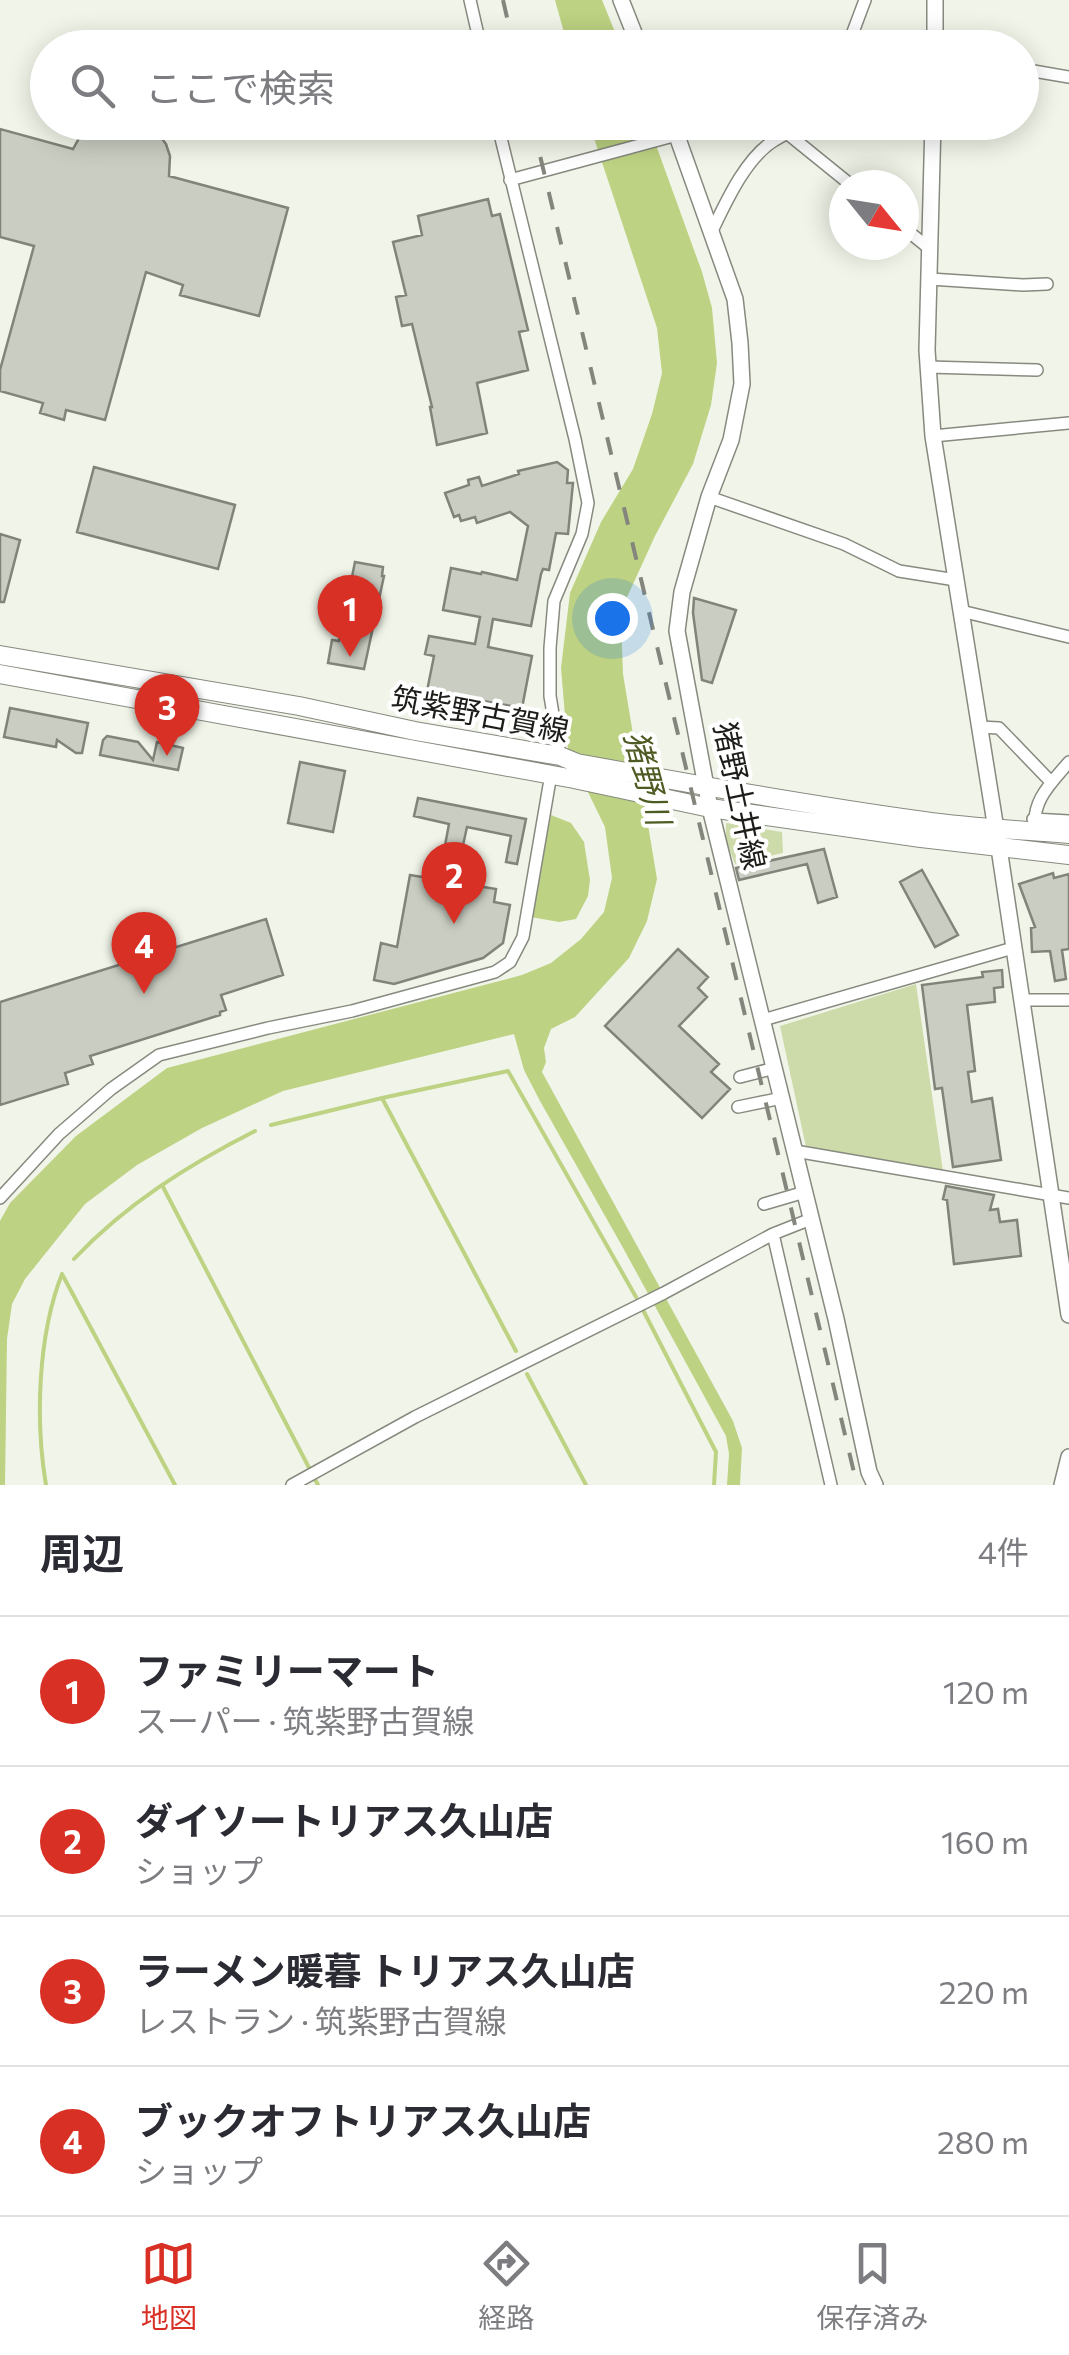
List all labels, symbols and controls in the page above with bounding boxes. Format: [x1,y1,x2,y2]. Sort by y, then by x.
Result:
search box [30,30,1039,140]
icon: search [65,58,120,113]
text: ここで検索 [145,63,335,110]
north arrow [829,170,919,260]
pin: 1 [318,574,382,657]
your location [587,593,638,644]
pin: 3 [134,674,200,756]
street label: 筑紫野古賀線 [389,677,572,748]
street label: 猪野土井線 [708,718,775,873]
water label: 猪野川 [617,726,681,832]
pin: 2 [422,842,486,924]
pin: 4 [112,912,176,994]
text: 周辺 [40,1526,124,1578]
text: 4件 [978,1531,1029,1571]
text: ファミリーマート [135,1646,439,1693]
text: 1 [65,1671,80,1711]
text: 120 m [943,1671,1029,1711]
text: スーパー · 筑紫野古賀線 [135,1700,475,1740]
text: ダイソートリアス久山店 [135,1796,553,1843]
text: 2 [63,1821,82,1861]
text: 160 m [941,1821,1029,1861]
text: ショップ [135,1850,263,1890]
text: ラーメン暖暮 トリアス久山店 [135,1946,635,1993]
text: 3 [63,1971,82,2011]
text: 220 m [939,1971,1029,2011]
text: レストラン · 筑紫野古賀線 [135,2000,507,2040]
text: ブックオフトリアス久山店 [135,2096,591,2143]
text: 4 [63,2121,82,2161]
text: 280 m [937,2121,1029,2161]
text: ショップ [135,2150,263,2190]
tab: 地図 [141,2236,197,2336]
tab: 経路 [478,2236,534,2336]
tab: 保存済み [816,2236,928,2336]

